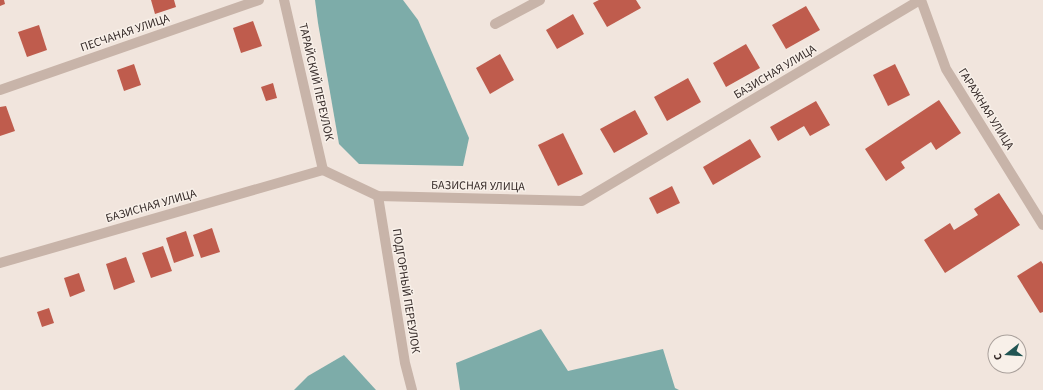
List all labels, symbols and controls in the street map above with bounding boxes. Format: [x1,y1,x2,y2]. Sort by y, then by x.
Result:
street label: ПЕСЧАНАЯ УЛИЦА [78,10,172,56]
street label: ТАРАЙСКИЙ ПЕРЕУЛОК [294,22,338,142]
street label: БАЗИСНАЯ УЛИЦА [730,40,820,103]
street label: ГАРАЖНАЯ УЛИЦА [954,65,1018,153]
street label: БАЗИСНАЯ УЛИЦА [431,177,525,195]
street label: БАЗИСНАЯ УЛИЦА [104,185,199,227]
street label: ПОДГОРНЫЙ ПЕРЕУЛОК [388,227,424,355]
north arrow [987,334,1027,374]
text: С [990,351,1006,362]

